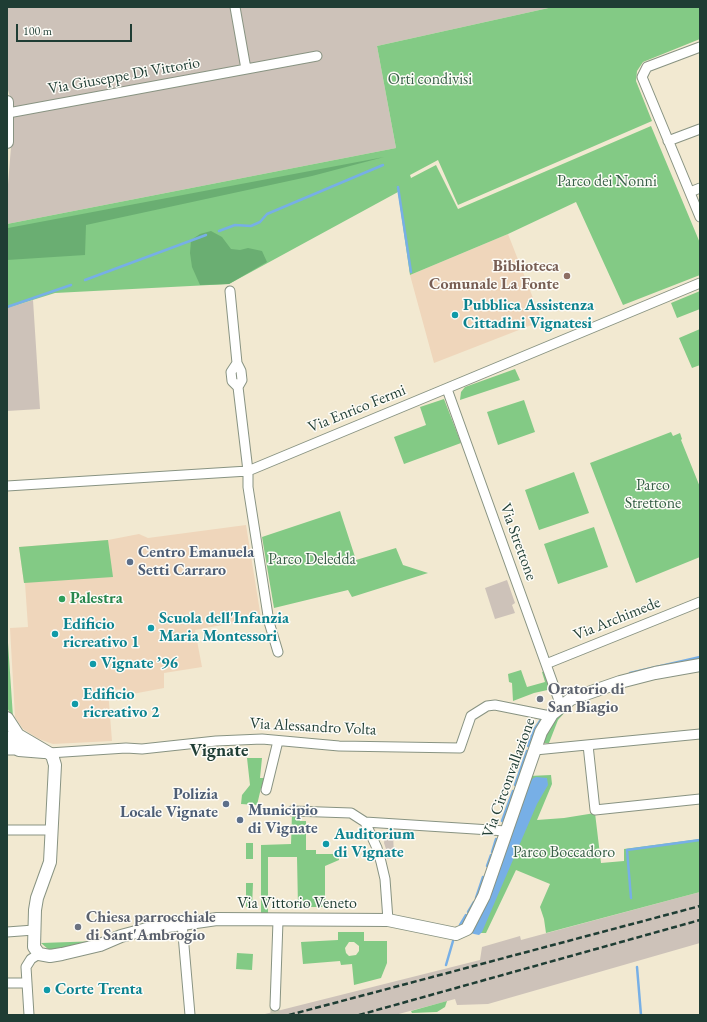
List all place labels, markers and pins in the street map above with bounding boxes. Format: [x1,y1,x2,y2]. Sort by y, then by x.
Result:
place label: Biblioteca Comunale La Fonte [429,257,559,295]
marker: Biblioteca Comunale La Fonte [562,271,572,281]
place label: Pubblica Assistenza Cittadini Vignatesi [463,296,594,334]
marker: Pubblica Assistenza Cittadini Vignatesi [450,310,460,320]
place label: Centro Emanuela Setti Carraro [138,543,254,581]
marker: Centro Emanuela Setti Carraro [125,557,135,567]
place label: Palestra [70,589,123,609]
marker: Palestra [57,594,67,604]
place label: Scuola dell'Infanzia Maria Montessori [159,609,289,647]
place label: Edificio ricreativo 1 [63,615,139,653]
marker: Scuola dell'Infanzia Maria Montessori [146,623,156,633]
marker: Edificio ricreativo 1 [50,629,60,639]
place label: Vignate ’96 [101,654,178,674]
marker: Vignate ’96 [88,659,98,669]
place label: Oratorio di San Biagio [548,680,625,718]
place label: Edificio ricreativo 2 [83,685,159,723]
marker: Oratorio di San Biagio [535,694,545,704]
marker: Edificio ricreativo 2 [70,699,80,709]
place label: Polizia Locale Vignate [120,785,218,823]
marker: Polizia Locale Vignate [221,799,231,809]
place label: Municipio di Vignate [248,801,318,839]
marker: Municipio di Vignate [235,815,245,825]
place label: Auditorium di Vignate [334,825,415,863]
marker: Auditorium di Vignate [321,839,331,849]
place label: Chiesa parrocchiale di Sant'Ambrogio [86,908,216,946]
marker: Chiesa parrocchiale di Sant'Ambrogio [73,922,83,932]
place label: Corte Trenta [55,980,143,1000]
marker: Corte Trenta [42,985,52,995]

